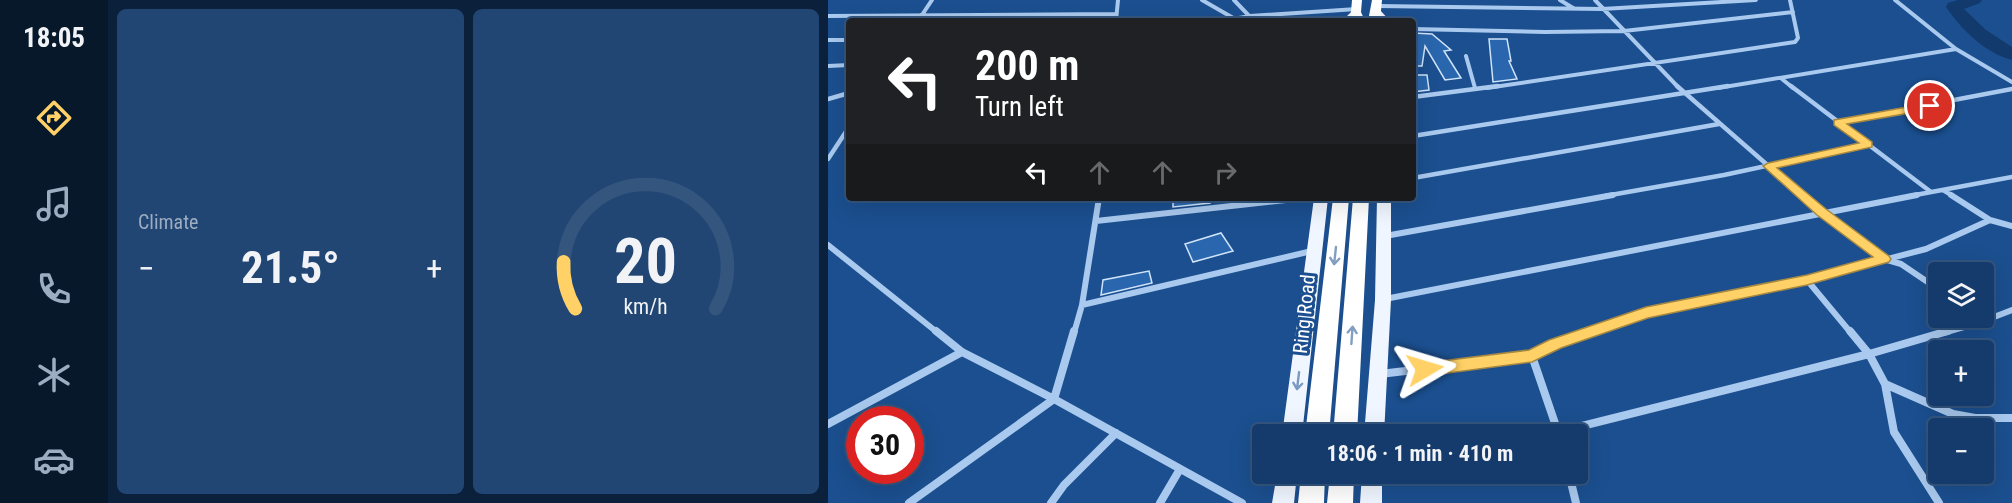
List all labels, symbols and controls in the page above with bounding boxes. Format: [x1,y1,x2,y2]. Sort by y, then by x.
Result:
text: 18:05 [23,22,85,54]
text: 200 m [975,41,1080,90]
icon: left [876,42,954,120]
pin [1904,80,1955,131]
icon: arrive [1913,89,1946,122]
text: Turn left [975,91,1064,123]
icon: directions [33,97,75,139]
icon: left [1020,156,1053,189]
icon: ahead [1083,156,1116,189]
icon: ahead [1146,156,1179,189]
icon: right [1209,156,1242,189]
icon: music [33,183,75,225]
text: Climate [138,210,198,234]
text: 20 [614,225,677,298]
text: 21.5° [241,241,340,294]
one-way arrow [1329,246,1340,266]
text: − [138,249,155,288]
text: + [426,249,442,288]
map controls [1928,262,1994,484]
button: layers [1928,262,1994,328]
icon: phone [33,268,75,310]
street label: Ring Road [1288,273,1320,355]
text: km/h [624,294,668,319]
one-way arrow [1346,325,1357,345]
position arrow [1393,337,1457,401]
button: + [1928,340,1994,406]
icon: climate [33,354,75,396]
one-way arrow [1292,371,1303,390]
speed limit sign: 30 [846,406,924,484]
button: − [1928,418,1994,484]
icon: car [33,439,75,481]
text: 18:06 · 1 min · 410 m [1327,441,1513,466]

